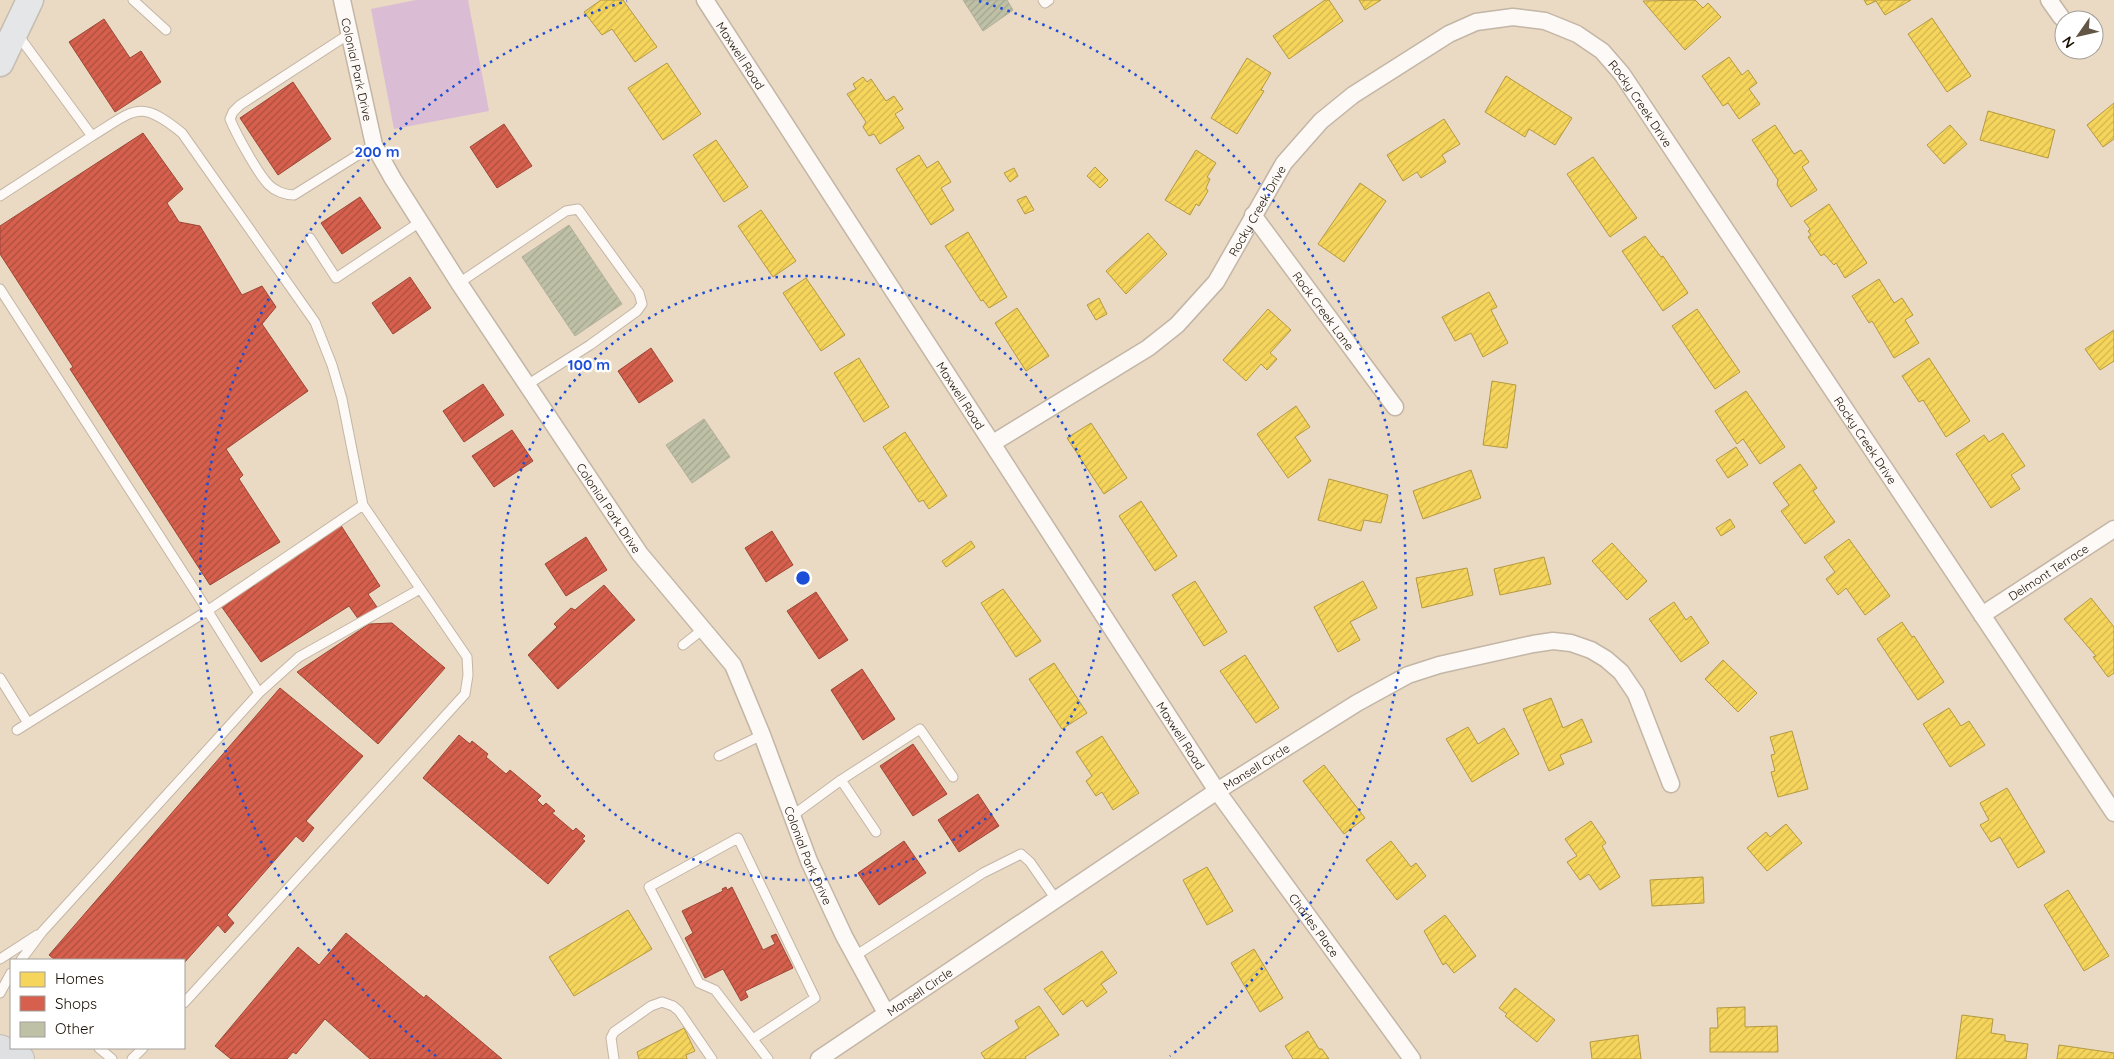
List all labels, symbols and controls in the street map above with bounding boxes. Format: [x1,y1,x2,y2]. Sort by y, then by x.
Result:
north arrow [2054,10,2104,60]
street label: Colonial Park Drive [339,16,376,123]
street label: Maxwell Road [714,19,768,92]
text: N [2058,33,2079,52]
street label: Rocky Creek Drive [1606,57,1676,150]
text: 200 m [355,142,400,161]
street label: Rocky Creek Drive [1225,162,1289,259]
street label: Rock Creek Lane [1290,268,1358,353]
text: 100 m [568,355,610,374]
street label: Maxwell Road [934,359,988,432]
street label: Rocky Creek Drive [1831,393,1900,487]
street label: Colonial Park Drive [574,460,645,556]
street label: Delmont Terrace [2005,540,2091,603]
centre of rings [794,569,812,587]
street label: Maxwell Road [1154,699,1208,772]
street label: Mansell Circle [1220,740,1292,793]
street label: Colonial Park Drive [782,804,836,907]
street label: Charles Place [1286,890,1343,960]
legend [10,959,185,1049]
street label: Mansell Circle [884,964,955,1019]
text: Homes [55,969,104,988]
text: Shops [55,994,97,1013]
text: Other [55,1019,95,1038]

